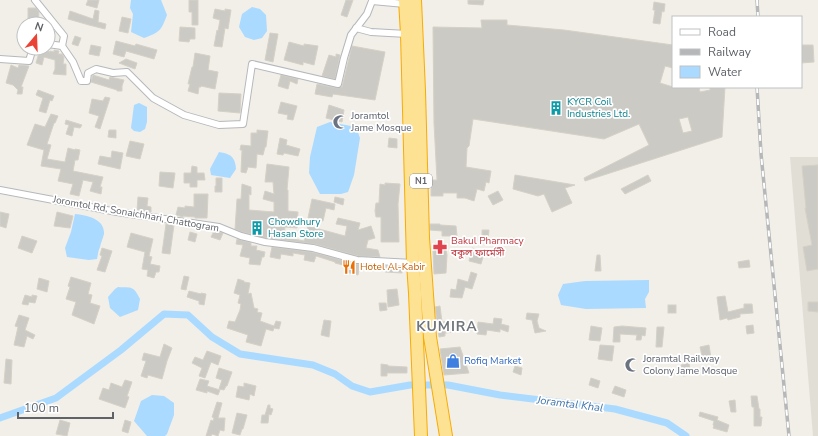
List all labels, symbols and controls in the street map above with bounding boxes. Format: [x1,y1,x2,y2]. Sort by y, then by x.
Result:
north arrow [16,16,56,56]
legend [672,16,802,88]
text: N [33,19,45,35]
text: Road [708,24,736,40]
text: Railway [708,44,752,60]
text: Water [708,64,742,80]
place label: KYCR Coil Industries Ltd. [567,95,630,121]
building icon: KYCR Coil Industries Ltd. [548,100,564,116]
place label: Joramtol Jame Mosque [350,109,412,135]
mosque icon: Joramtol Jame Mosque [332,114,348,130]
road number: N1 [410,174,432,188]
street label: Joromtol Rd, Sonaichhari, Chattogram [51,192,220,236]
place label: Chowdhury Hasan Store [268,215,323,241]
building icon: Chowdhury Hasan Store [249,220,265,236]
place label: Bakul Pharmacy বকুল ফার্মেসী [450,234,525,260]
pharmacy icon: Bakul Pharmacy বকুল ফার্মেসী [432,239,448,255]
restaurant icon: Hotel Al-Kabir [341,259,357,275]
place label: Hotel Al-Kabir [360,260,426,274]
district label: KUMIRA [416,317,478,336]
place label: Joramtal Railway Colony Jame Mosque [642,352,737,378]
shop icon: Rofiq Market [445,353,461,369]
place label: Rofiq Market [464,354,522,368]
mosque icon: Joramtal Railway Colony Jame Mosque [624,357,640,373]
water label: Joramtal Khal [535,392,604,416]
scale bar [18,394,113,420]
text: 100 m [24,400,59,416]

